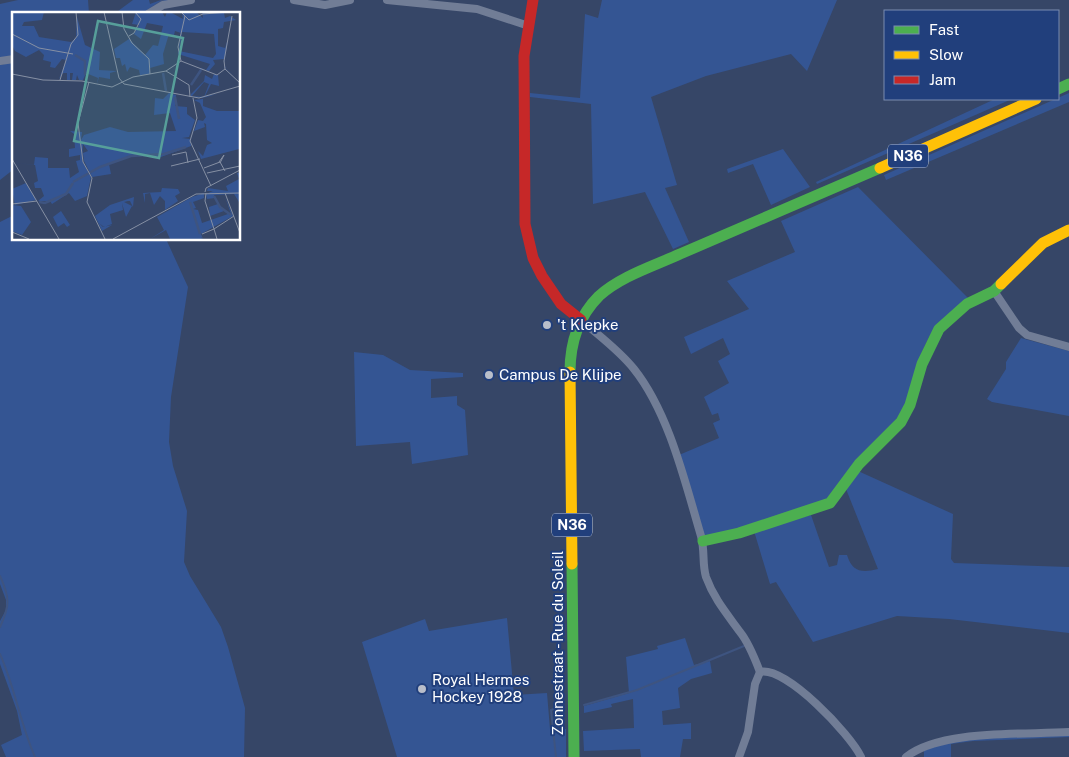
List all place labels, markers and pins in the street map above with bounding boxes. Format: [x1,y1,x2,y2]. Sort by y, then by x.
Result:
place label: 't Klepke [557,316,618,333]
marker: 't Klepke [541,319,553,331]
place label: Campus De Klijpe [499,366,622,383]
marker: Campus De Klijpe [483,369,495,381]
place label: Royal Hermes Hockey 1928 [432,671,529,705]
marker: Royal Hermes Hockey 1928 [416,683,428,695]

